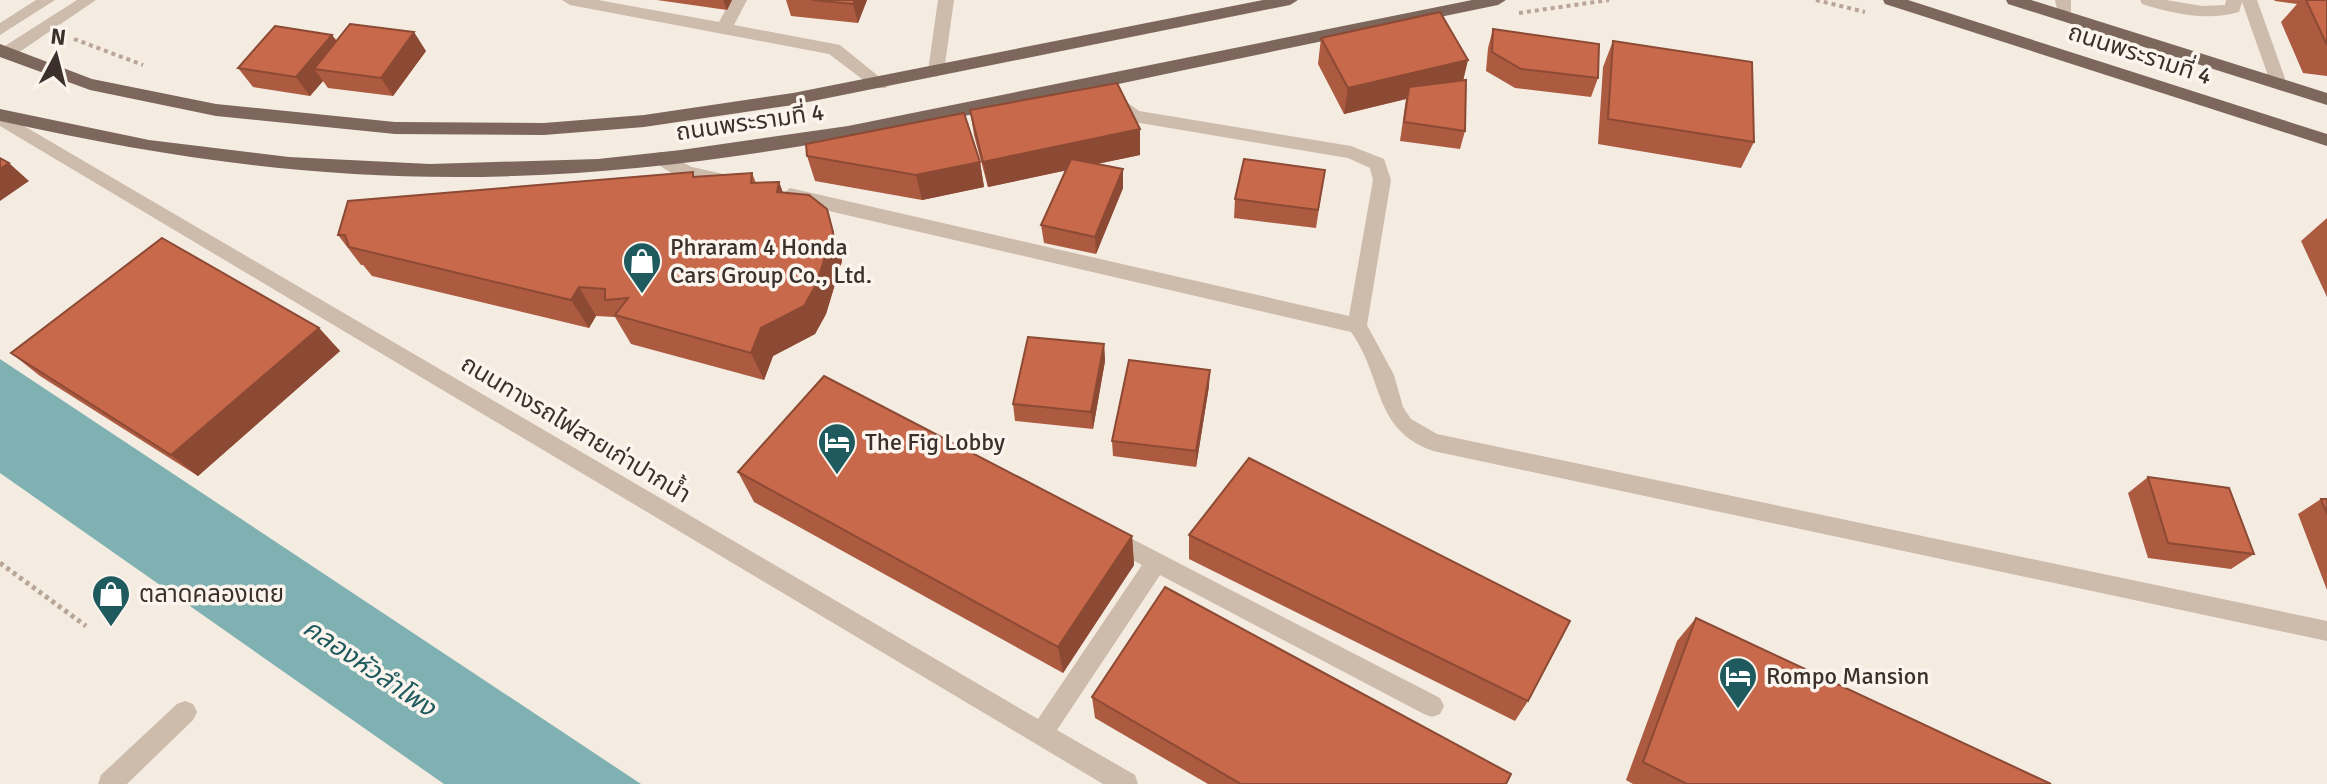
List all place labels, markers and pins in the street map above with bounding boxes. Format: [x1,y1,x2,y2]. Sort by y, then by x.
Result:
place label: Phraram 4 Honda Cars Group Co., Ltd. [670,232,872,290]
shop icon: Phraram 4 Honda Cars Group Co., Ltd. [621,240,663,295]
hotel icon: The Fig Lobby [816,421,858,476]
place label: The Fig Lobby [865,427,1005,457]
shop icon: ตลาดคลองเตย [90,573,132,628]
place label: ตลาดคลองเตย [139,579,284,609]
hotel icon: Rompo Mansion [1717,655,1759,710]
place label: Rompo Mansion [1766,661,1929,691]

